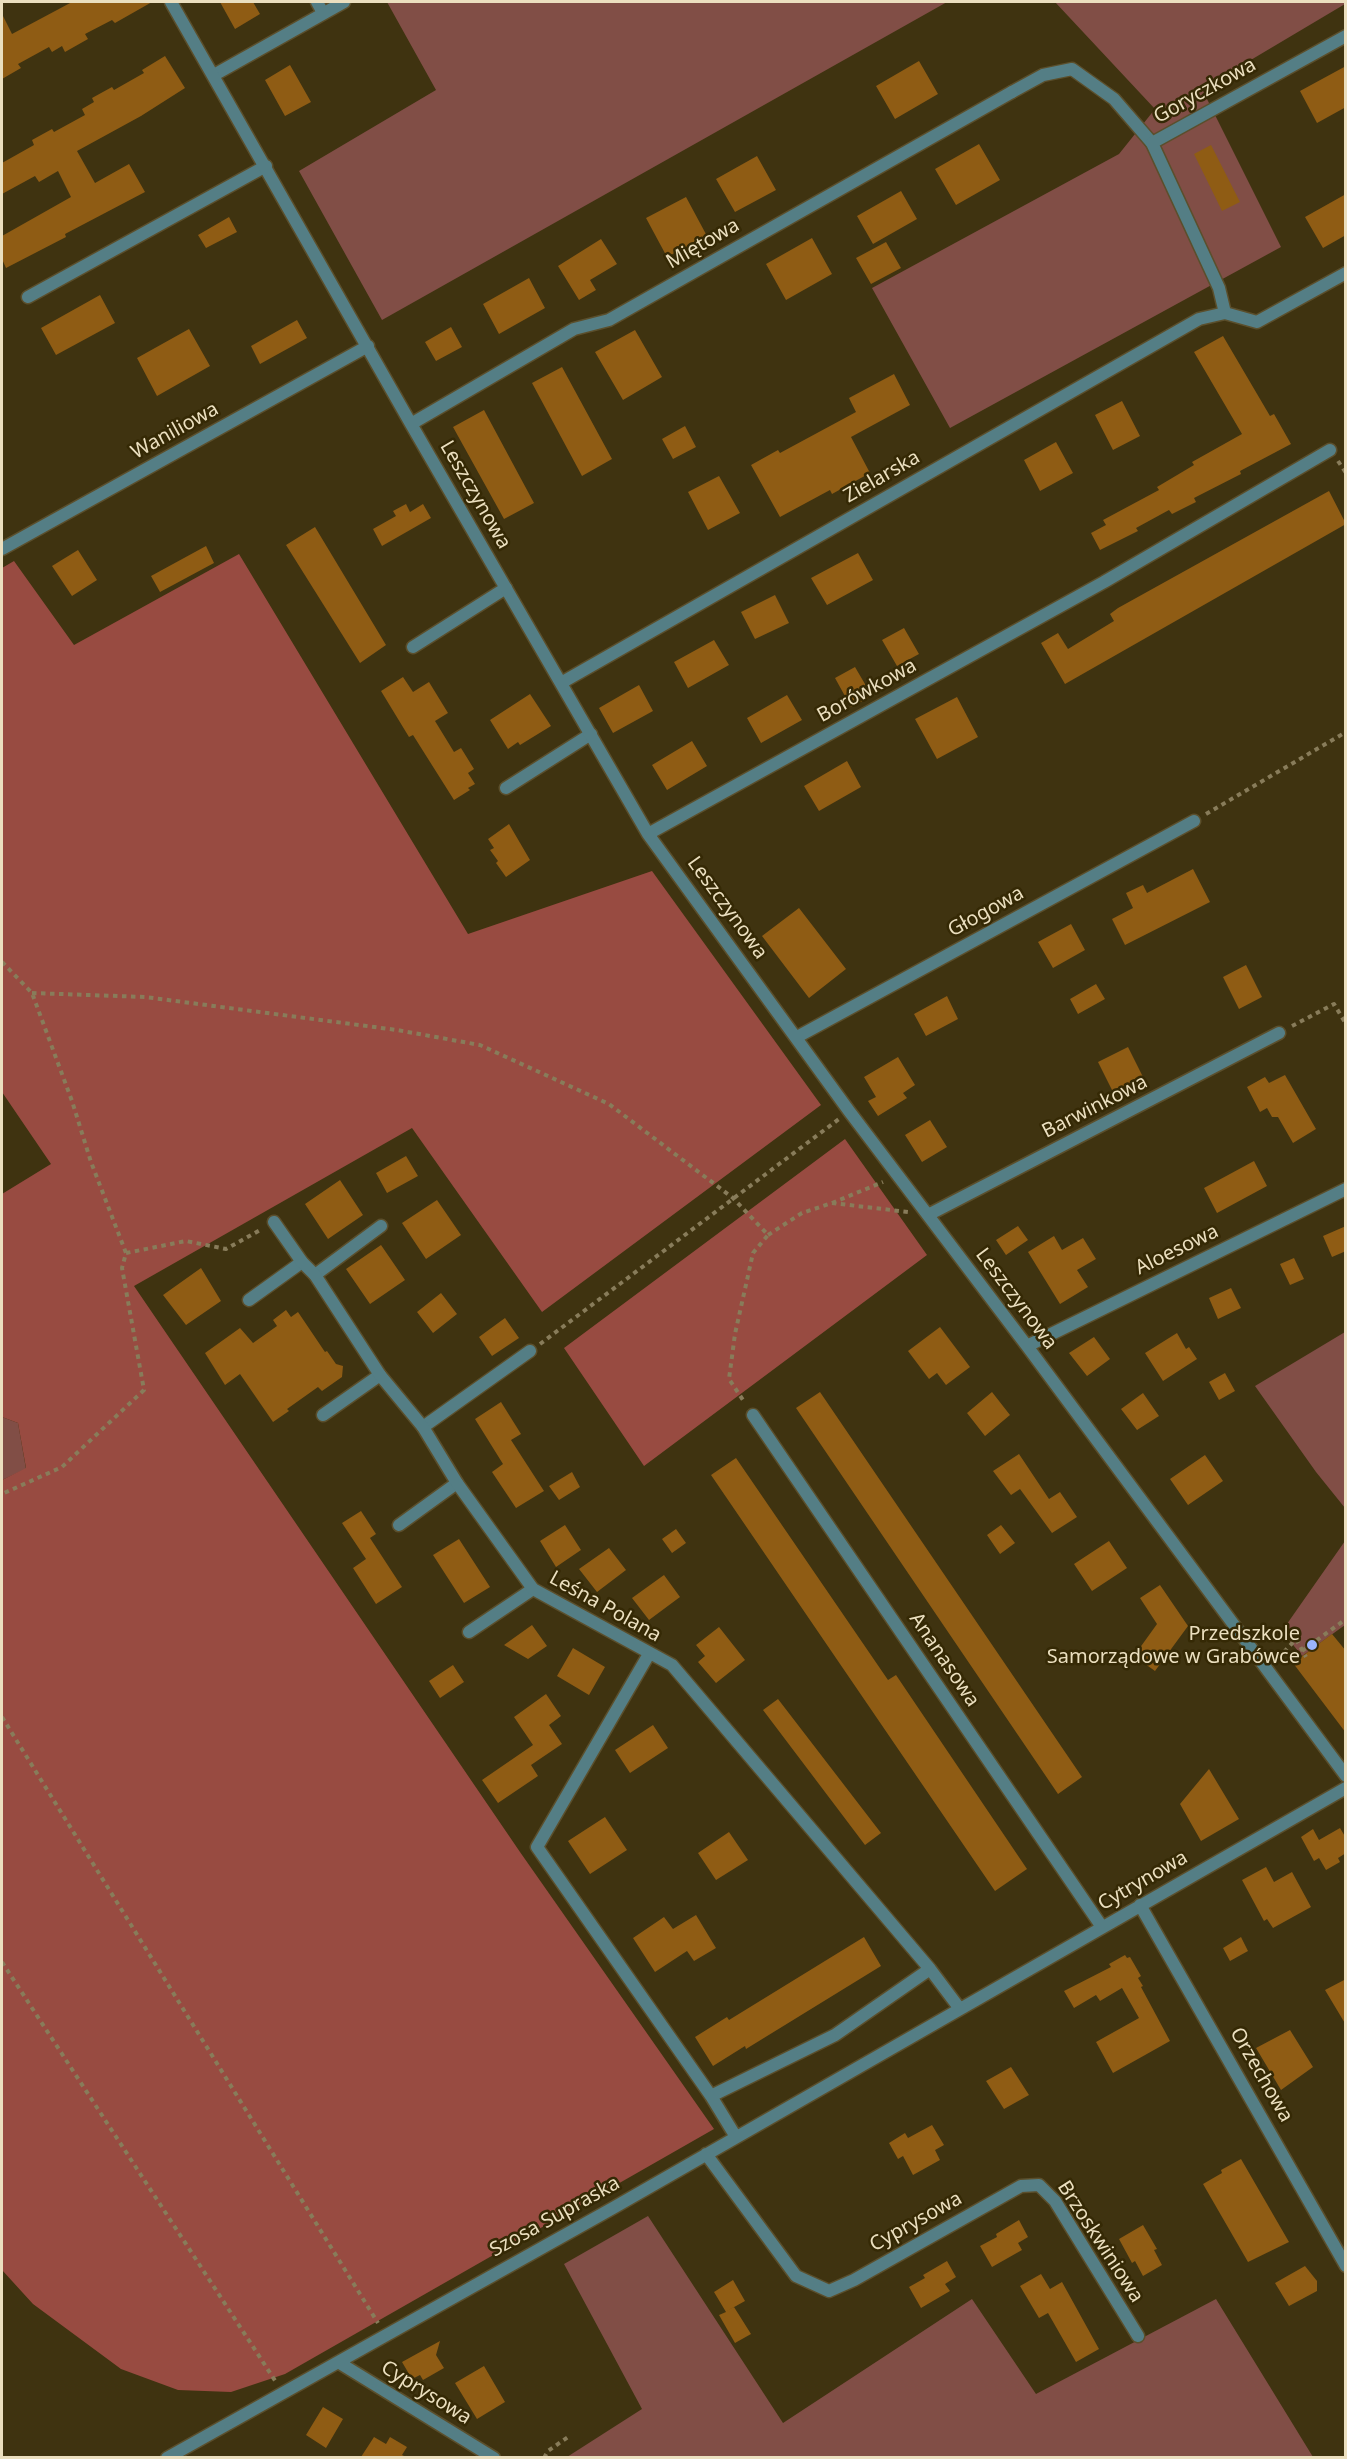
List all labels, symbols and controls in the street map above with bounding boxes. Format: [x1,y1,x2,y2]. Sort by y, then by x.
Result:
street label: Goryczkowa [1150,53,1260,129]
street label: Miętowa [662,213,744,275]
street label: Waniliowa [127,397,223,465]
street label: Leszczynowa [434,437,516,553]
street label: Zielarska [840,446,924,508]
street label: Borówkowa [813,654,921,728]
street label: Leszczynowa [682,852,772,964]
street label: Głogowa [944,881,1028,943]
street label: Barwinkowa [1038,1070,1152,1144]
street label: Aloesowa [1132,1220,1222,1280]
street label: Leszczynowa [970,1243,1062,1355]
street label: Leśna Polana [545,1566,665,1648]
street label: Ananasowa [904,1608,984,1712]
place label: Przedszkole Samorządowe w Grabówce [1047,1622,1300,1669]
marker: Przedszkole Samorządowe w Grabówce [1305,1638,1319,1652]
street label: Cytrynowa [1094,1846,1192,1916]
street label: Orzechowa [1224,2023,1298,2127]
street label: Szosa Supraska [486,2171,624,2263]
street label: Brzoskwiniowa [1052,2177,1148,2307]
street label: Cyprysowa [866,2187,966,2257]
street label: Cyprysowa [376,2356,476,2430]

